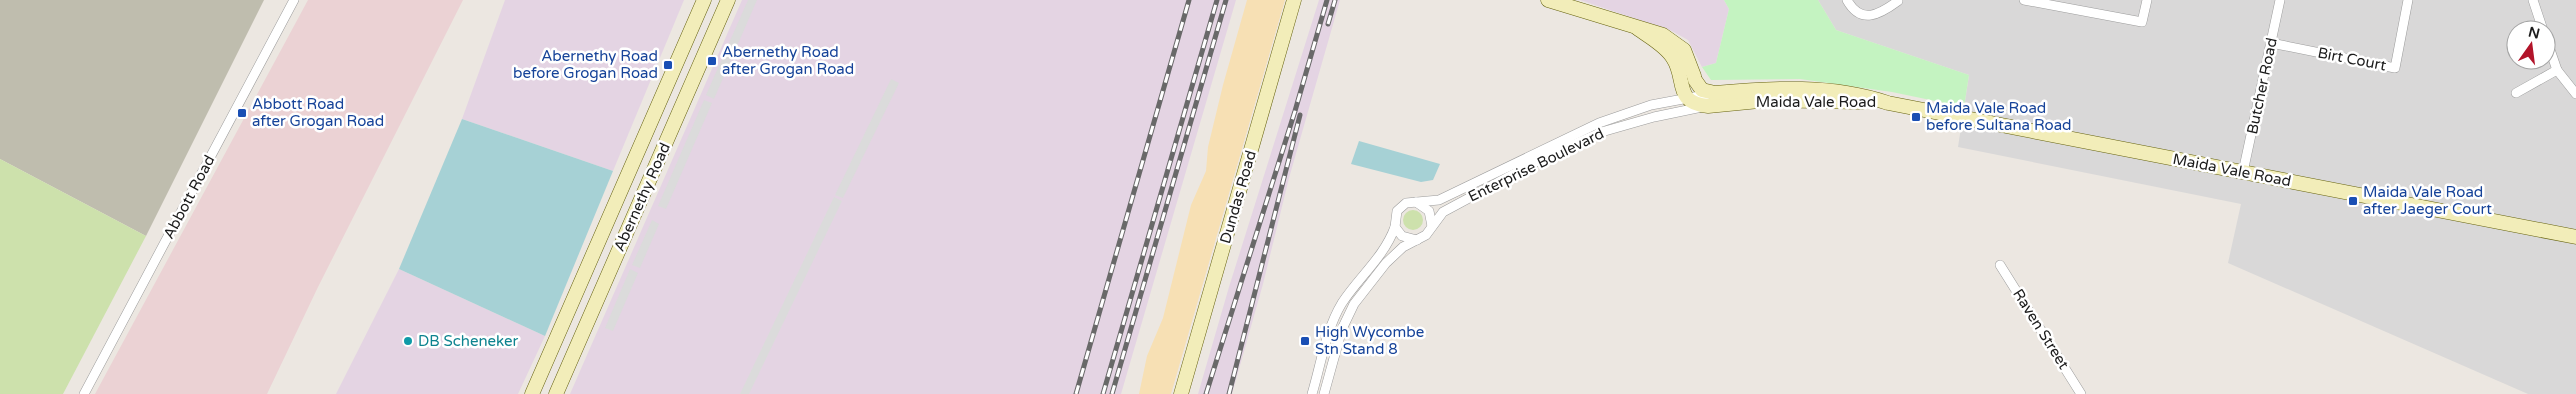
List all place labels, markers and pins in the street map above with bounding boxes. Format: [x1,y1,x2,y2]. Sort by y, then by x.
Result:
place label: Abernethy Road after Grogan Road [722,43,854,78]
place label: Abernethy Road before Grogan Road [513,47,658,82]
marker: Abernethy Road after Grogan Road [706,55,718,67]
marker: Abernethy Road before Grogan Road [662,59,674,71]
place label: Abbott Road after Grogan Road [252,95,384,130]
place label: Maida Vale Road before Sultana Road [1926,99,2072,134]
marker: Abbott Road after Grogan Road [236,107,248,119]
marker: Maida Vale Road before Sultana Road [1910,111,1922,123]
place label: Maida Vale Road after Jaeger Court [2363,183,2492,218]
marker: Maida Vale Road after Jaeger Court [2347,195,2359,207]
place label: High Wycombe Stn Stand 8 [1315,323,1424,358]
place label: DB Scheneker [418,332,519,350]
marker: DB Scheneker [402,335,414,347]
marker: High Wycombe Stn Stand 8 [1299,335,1311,347]

